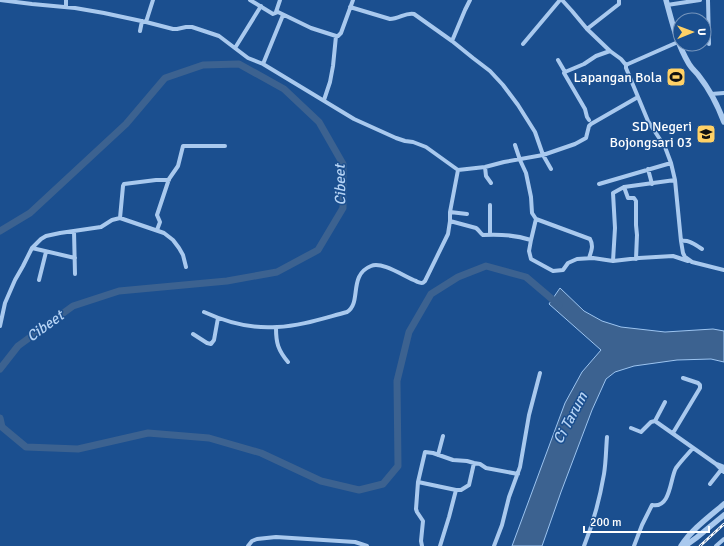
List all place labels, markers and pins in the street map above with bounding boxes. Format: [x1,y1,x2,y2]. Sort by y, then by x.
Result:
sports icon: Lapangan Bola [665,66,687,88]
place label: Lapangan Bola [573,69,662,86]
place label: SD Negeri Bojongsari 03 [609,118,692,151]
school or university icon: SD Negeri Bojongsari 03 [695,123,717,145]

